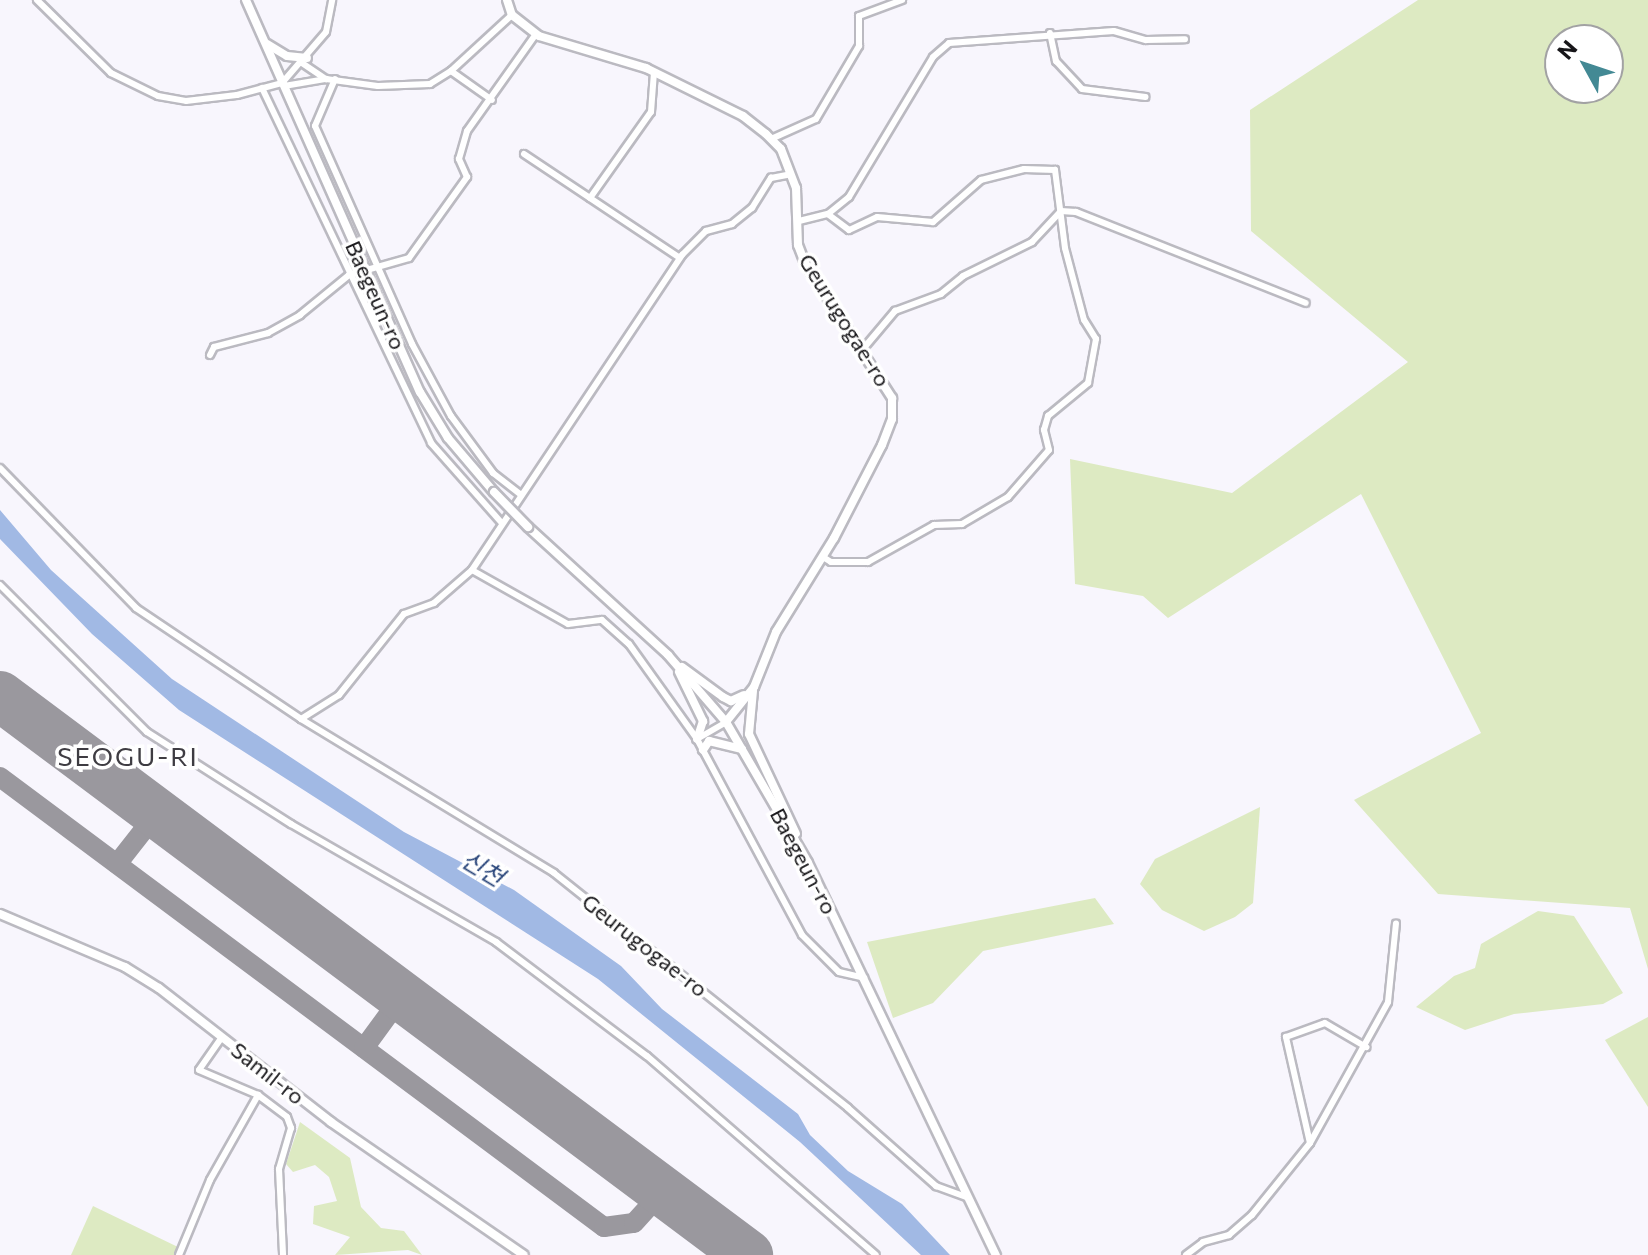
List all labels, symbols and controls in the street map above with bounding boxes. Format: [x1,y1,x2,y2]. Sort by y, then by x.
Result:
north arrow [1544,24,1624,104]
text: N [1551,35,1582,65]
street label: Baegeun-ro [340,236,412,354]
street label: Geurugogae-ro [794,249,896,391]
district label: SEOGU-RI [57,740,199,772]
street label: Baegeun-ro [765,803,843,919]
water label: 신천 [457,844,509,892]
street label: Geurugogae-ro [577,888,713,1002]
street label: Samil-ro [226,1036,310,1110]

